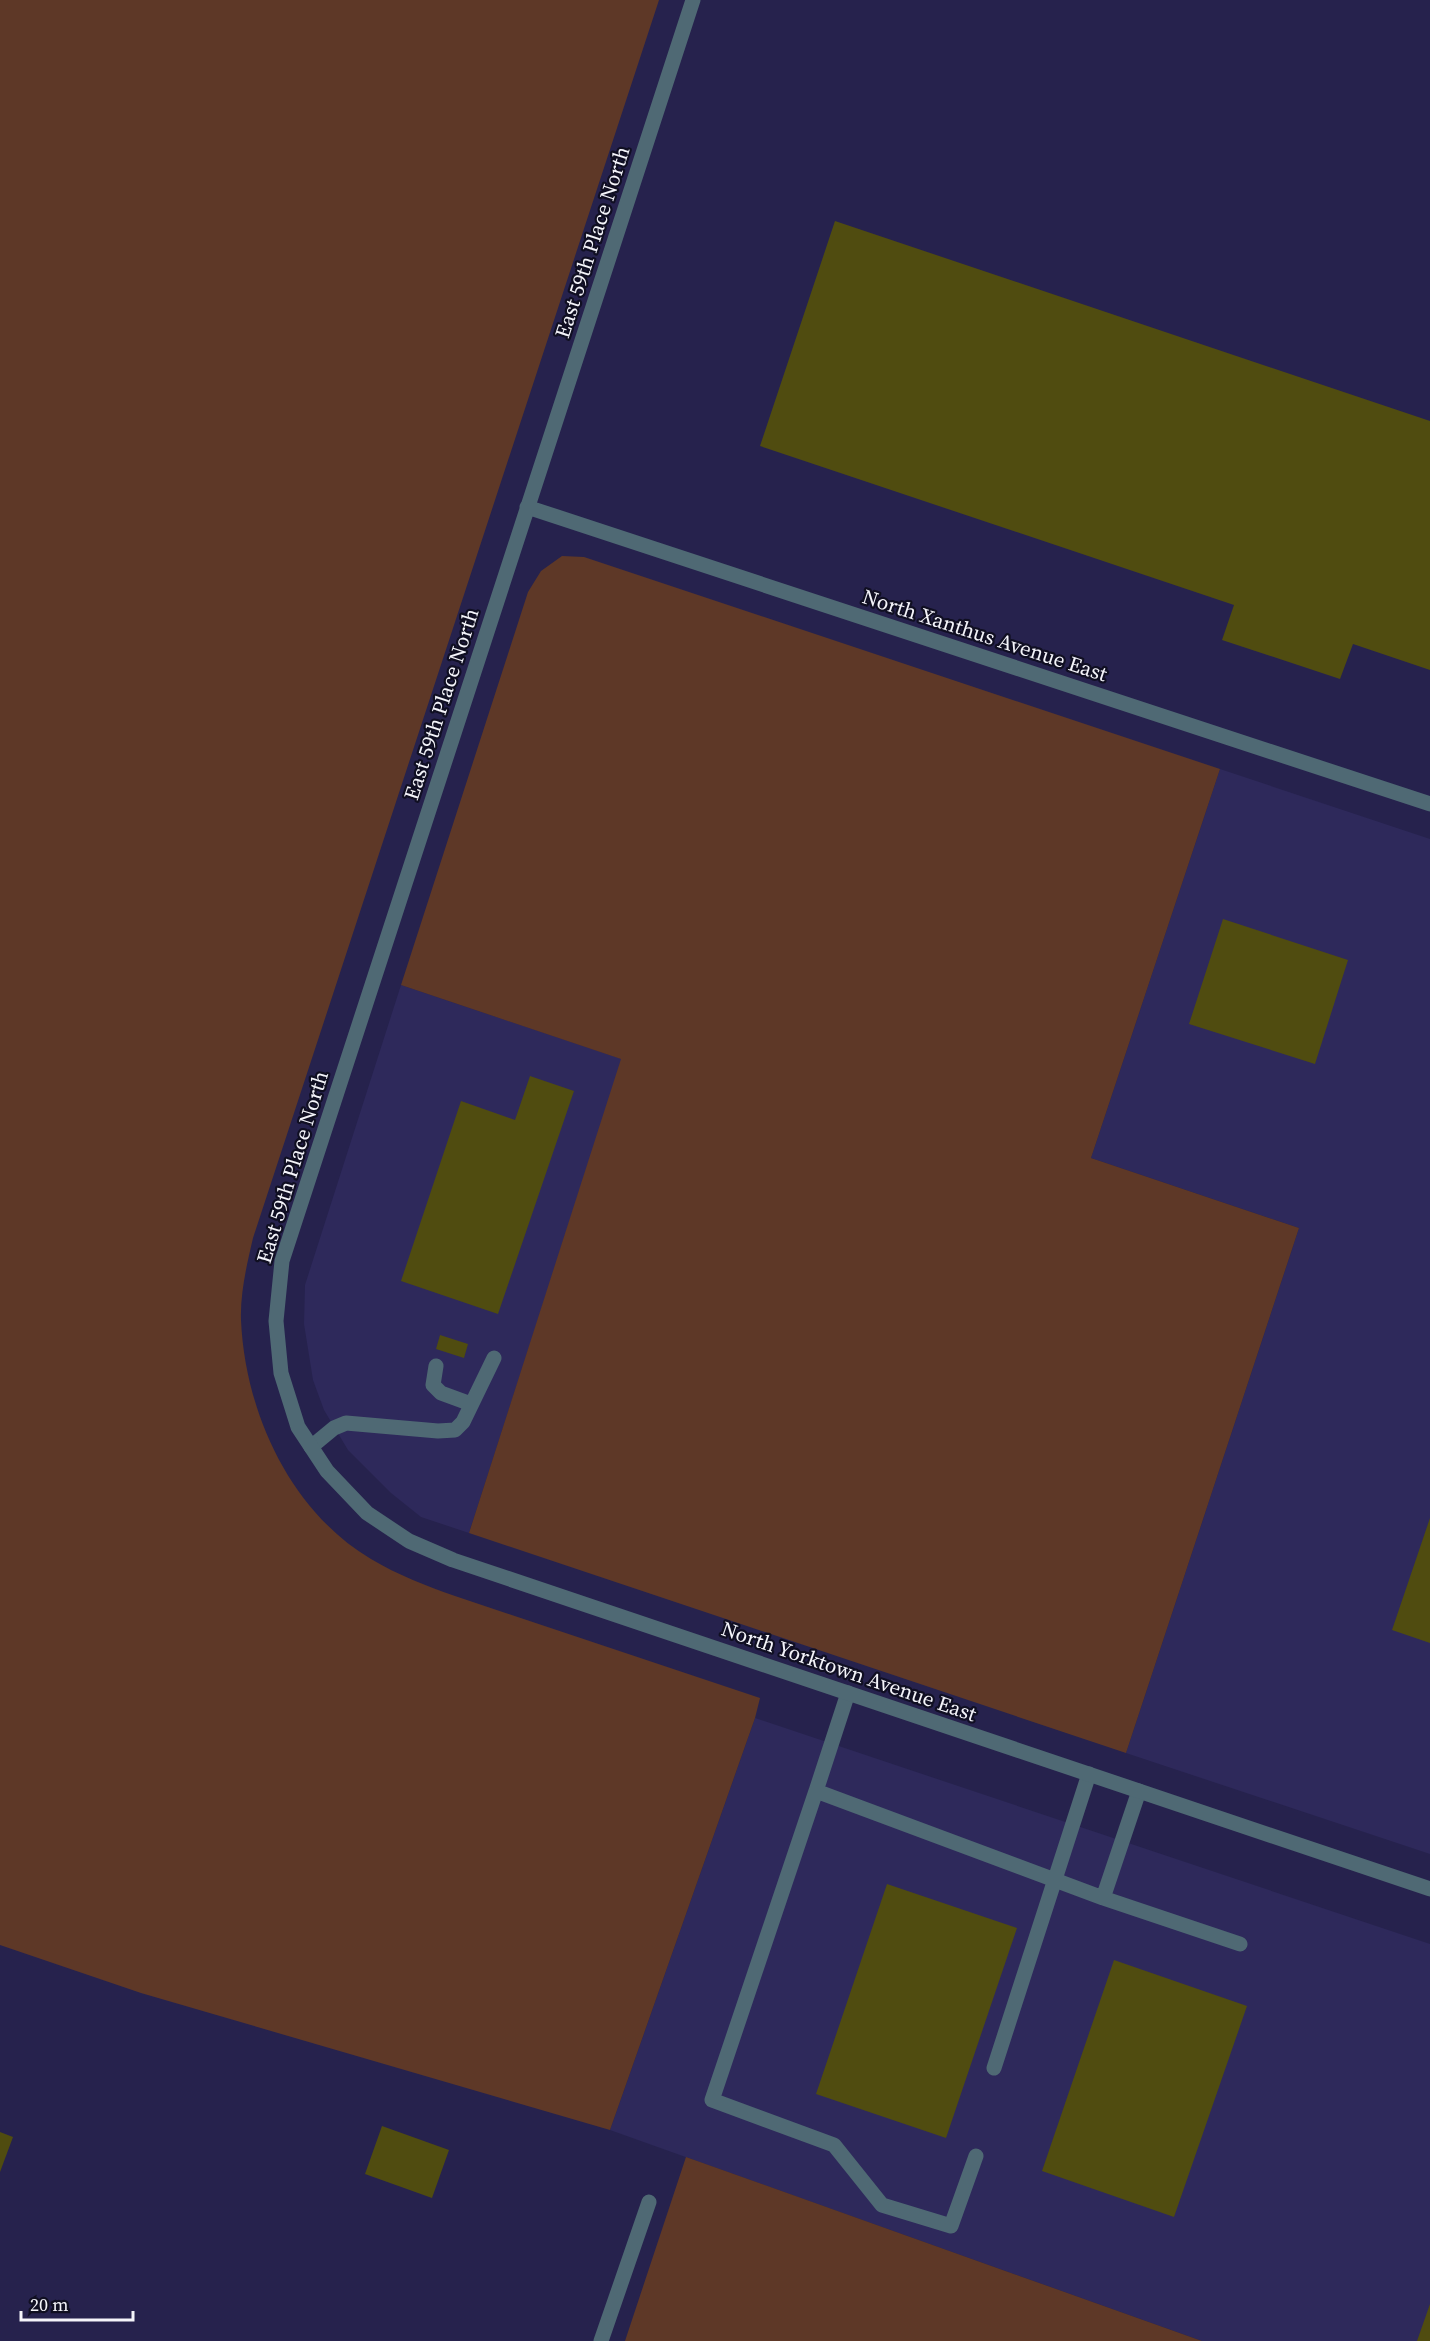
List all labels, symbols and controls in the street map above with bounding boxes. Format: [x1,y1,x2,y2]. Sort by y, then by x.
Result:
street label: East 59th Place North [547,142,637,342]
street label: North Xanthus Avenue East [859,582,1111,688]
street label: East 59th Place North [396,604,486,804]
street label: East 59th Place North [249,1067,335,1267]
street label: North Yorktown Avenue East [718,1614,981,1728]
scale bar [21,2284,134,2322]
text: 20 m [30,2292,68,2317]

